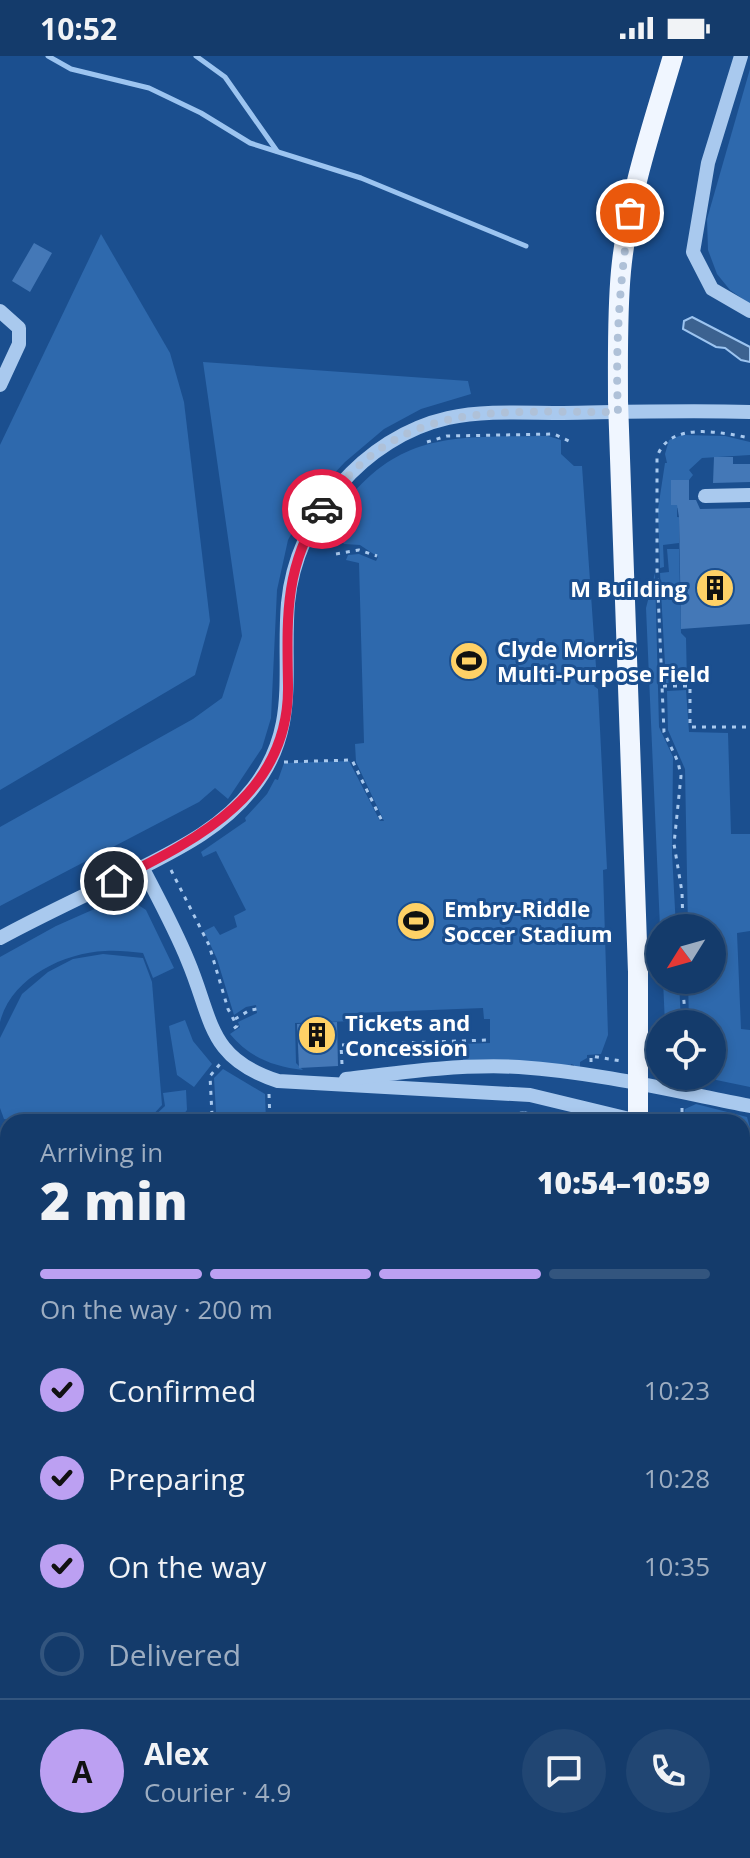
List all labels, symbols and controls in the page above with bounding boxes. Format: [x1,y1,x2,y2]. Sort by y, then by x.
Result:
text: 10:52 [40,8,117,49]
pin [596,179,664,247]
icon: bag [608,191,652,235]
courier [282,469,362,549]
icon: car [300,487,344,531]
building icon: M Building [694,567,736,609]
place label: M Building [570,573,688,603]
place label: Clyde Morris Multi-Purpose Field [497,633,710,688]
sports icon: Clyde Morris Multi-Purpose Field [448,640,490,682]
pin [80,847,148,915]
icon: home [92,859,136,903]
place label: Embry-Riddle Soccer Stadium [444,893,613,948]
sports icon: Embry-Riddle Soccer Stadium [395,900,437,942]
north arrow [646,914,726,994]
map controls [646,914,726,1090]
place label: Tickets and Concession [345,1007,470,1062]
button: locate [646,1010,726,1090]
building icon: Tickets and Concession [296,1014,338,1056]
text: Arriving in [40,1134,163,1170]
text: 10:54–10:59 [537,1162,710,1203]
text: 2 min [40,1164,188,1235]
text: On the way · 200 m [40,1291,273,1327]
icon: check [40,1368,84,1412]
text: Confirmed [108,1370,256,1411]
text: 10:23 [644,1372,710,1408]
icon: check [40,1456,84,1500]
text: Preparing [108,1458,245,1499]
text: 10:28 [644,1460,710,1496]
icon: check [40,1544,84,1588]
text: On the way [108,1546,266,1587]
text: 10:35 [644,1548,710,1584]
text: Delivered [108,1634,241,1675]
button: chat [522,1729,606,1813]
button: phone [626,1729,710,1813]
text: Alex [144,1733,209,1774]
text: A [72,1751,92,1792]
text: Courier · 4.9 [144,1774,291,1810]

